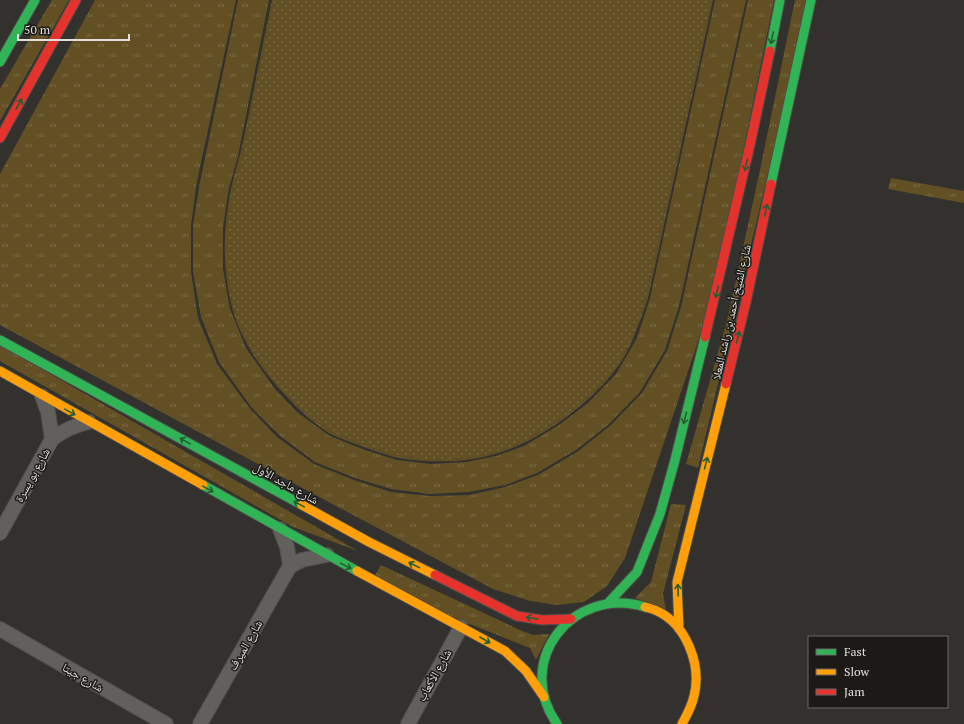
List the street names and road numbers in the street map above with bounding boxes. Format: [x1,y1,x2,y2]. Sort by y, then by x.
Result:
street label: شارع الشيخ أحمد بن راشد المعلا [708,243,755,381]
street label: شارع بو يسرة [11,445,54,505]
street label: شارع ماجد الأول [250,459,321,508]
street label: شارع الميرف [225,617,266,673]
street label: شارع الأكعاب [414,646,455,704]
street label: شارع جيتا [59,659,106,696]

